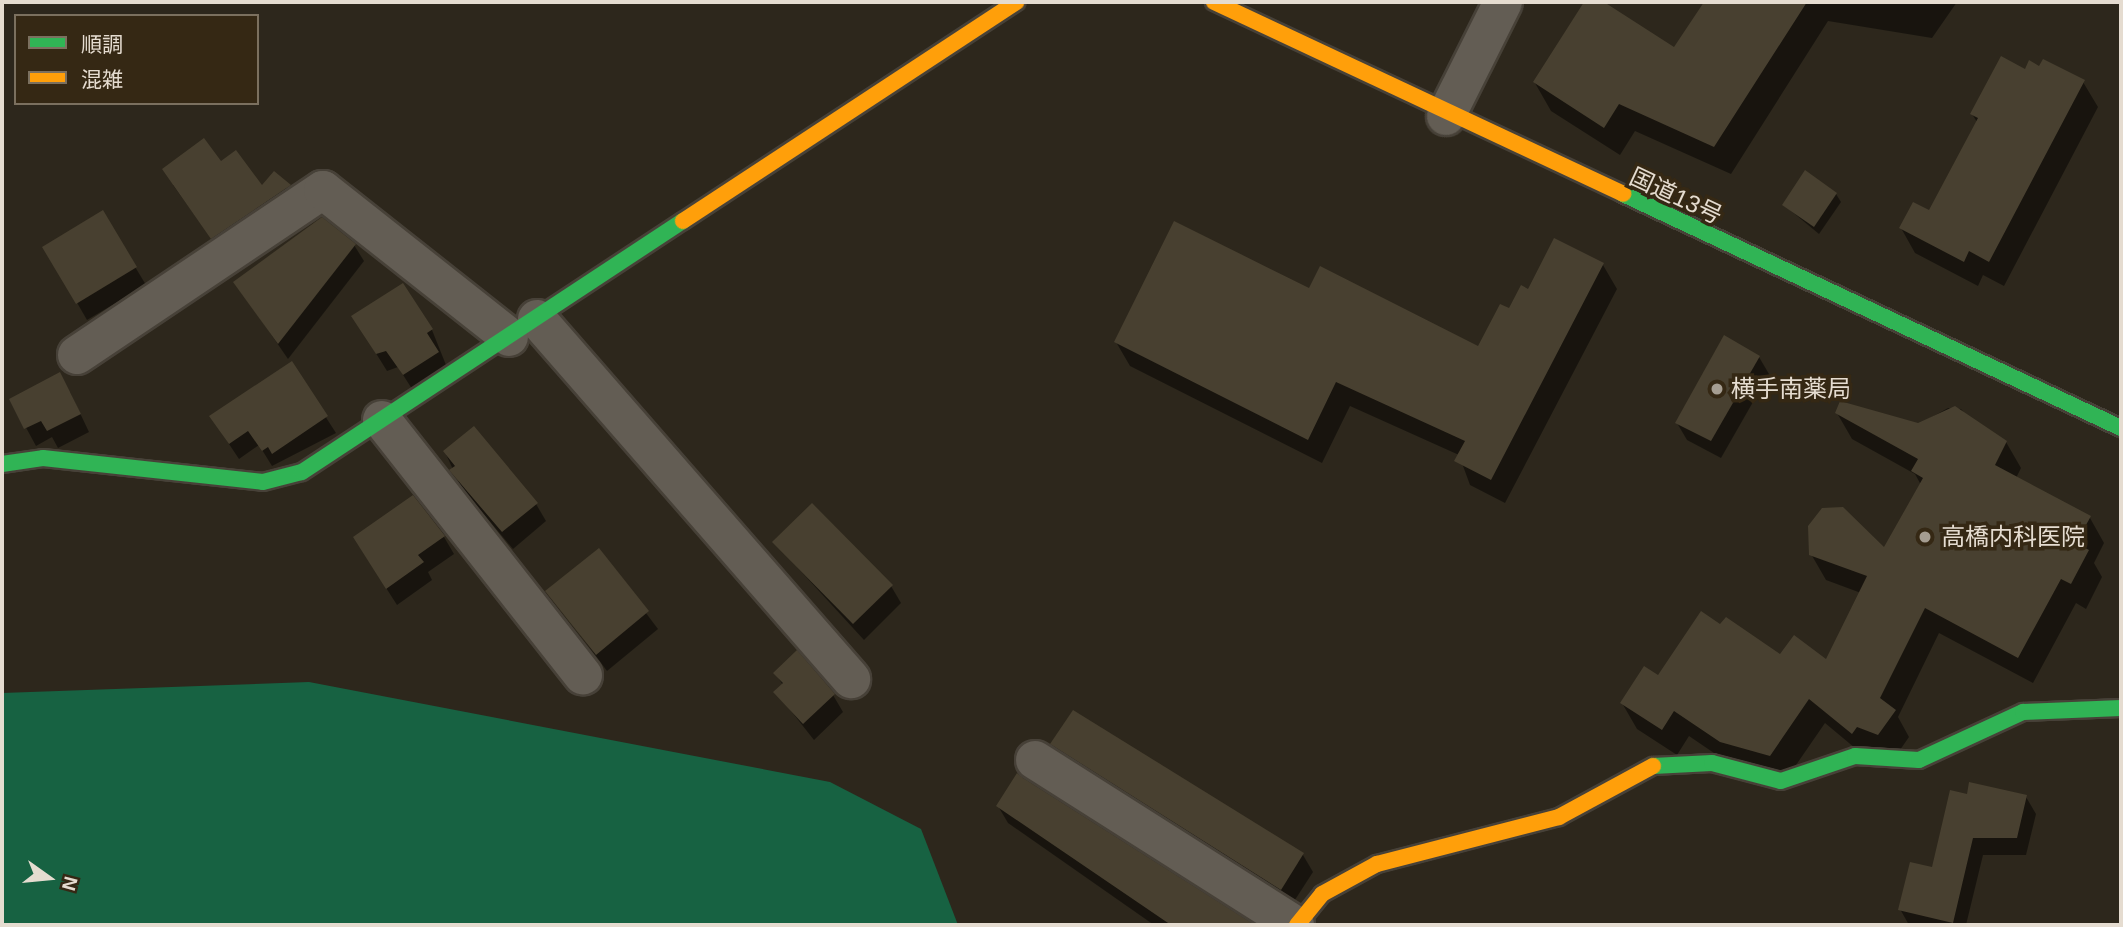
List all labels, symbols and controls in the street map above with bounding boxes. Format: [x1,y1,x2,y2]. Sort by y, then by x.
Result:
legend [14,14,259,105]
text: 順調 [81,33,123,56]
text: 混雑 [81,68,123,91]
street label: 国道13号 [1625,162,1727,230]
place label: 横手南薬局 [1731,375,1851,403]
marker: 横手南薬局 [1709,381,1725,397]
place label: 高橋内科医院 [1941,523,2085,551]
marker: 高橋内科医院 [1915,527,1935,547]
north arrow [14,843,84,913]
text: N [58,874,82,893]

